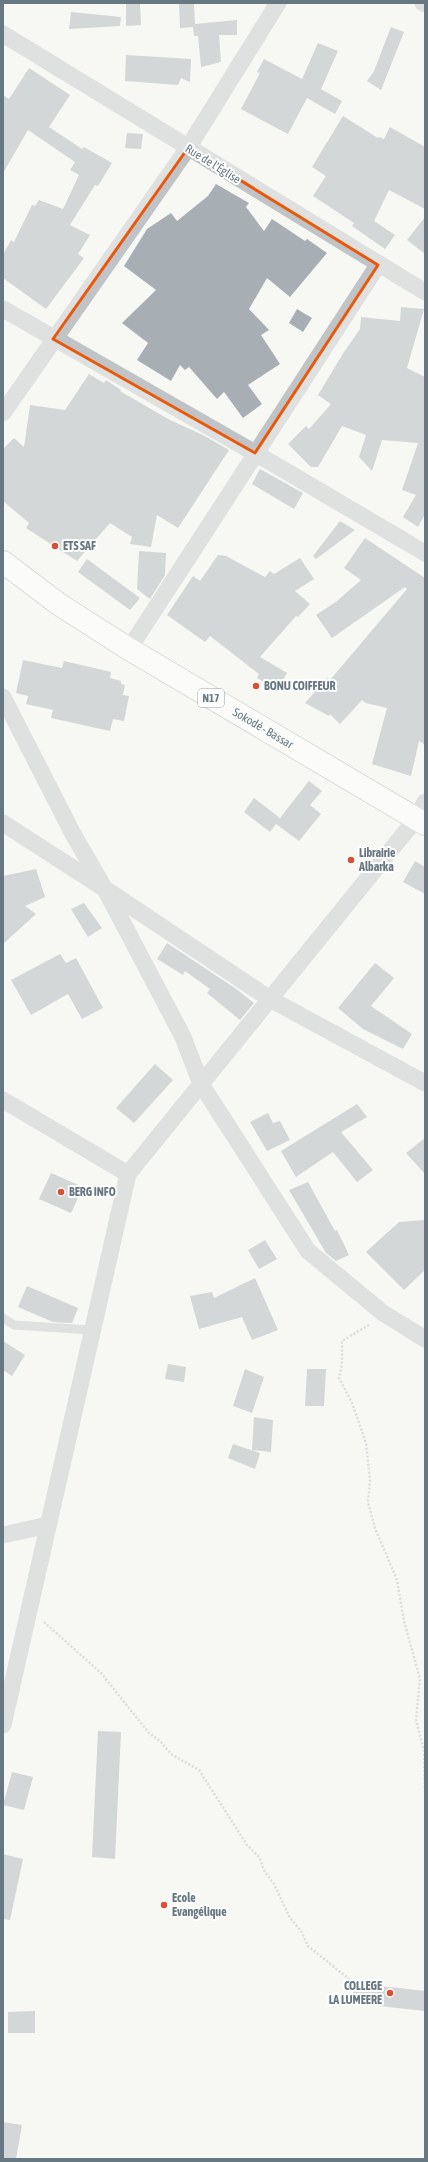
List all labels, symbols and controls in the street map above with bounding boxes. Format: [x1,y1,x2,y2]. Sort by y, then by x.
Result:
street label: Rue de l'Église [183,141,243,187]
place label: ETS SAF [63,539,96,553]
marker: ETS SAF [50,541,60,551]
place label: BONU COIFFEUR [264,679,336,693]
marker: BONU COIFFEUR [251,681,261,691]
road number: N17 [198,689,224,707]
street label: Sokodé - Bassar [230,705,296,752]
place label: Librairie Albarka [358,846,396,874]
marker: Librairie Albarka [346,855,356,865]
place label: BERG INFO [69,1185,116,1199]
marker: BERG INFO [56,1187,66,1197]
place label: Ecole Evangélique [172,1891,227,1919]
marker: Ecole Evangélique [159,1900,169,1910]
place label: COLLEGE LA LUMEERE [329,1979,382,2007]
marker: COLLEGE LA LUMEERE [385,1988,395,1998]

